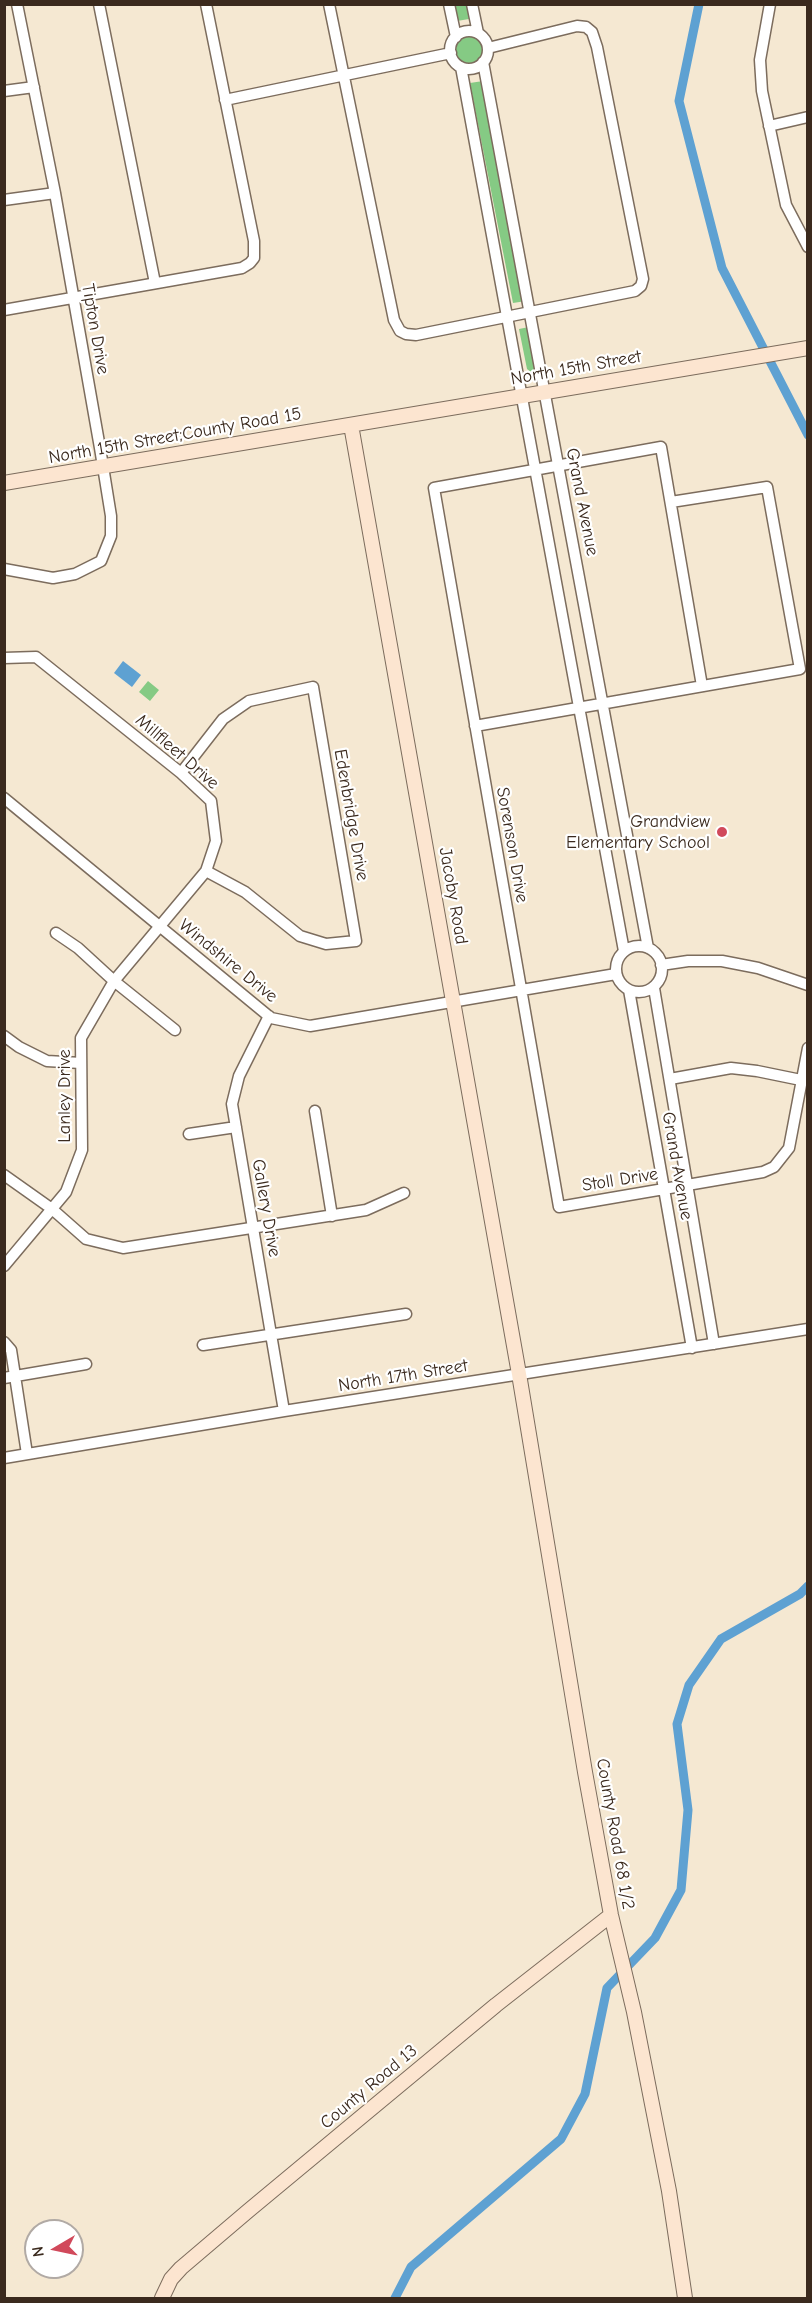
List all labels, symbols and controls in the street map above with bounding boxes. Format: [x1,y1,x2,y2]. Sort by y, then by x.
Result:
street label: Tipton Drive [76,282,114,376]
street label: North 15th Street [509,346,643,390]
street label: North 15th Street;County Road 15 [47,403,303,469]
street label: Grand Avenue [561,446,603,558]
street label: Millfleet Drive [131,710,223,794]
street label: Edenbridge Drive [329,748,373,882]
street label: Sorenson Drive [491,786,533,904]
place label: Grandview Elementary School [566,811,710,854]
marker: Grandview Elementary School [715,825,729,839]
street label: Jacoby Road [434,846,472,946]
street label: Windshire Drive [174,915,282,1007]
street label: Lanley Drive [54,1049,76,1143]
street label: Grand Avenue [657,1110,697,1222]
street label: Gallery Drive [247,1157,285,1259]
street label: Stoll Drive [580,1163,660,1197]
street label: North 17th Street [337,1355,469,1397]
street label: County Road 68 1/2 [591,1757,639,1911]
street label: County Road 13 [316,2040,422,2134]
north arrow [24,2219,84,2279]
text: N [28,2245,48,2258]

